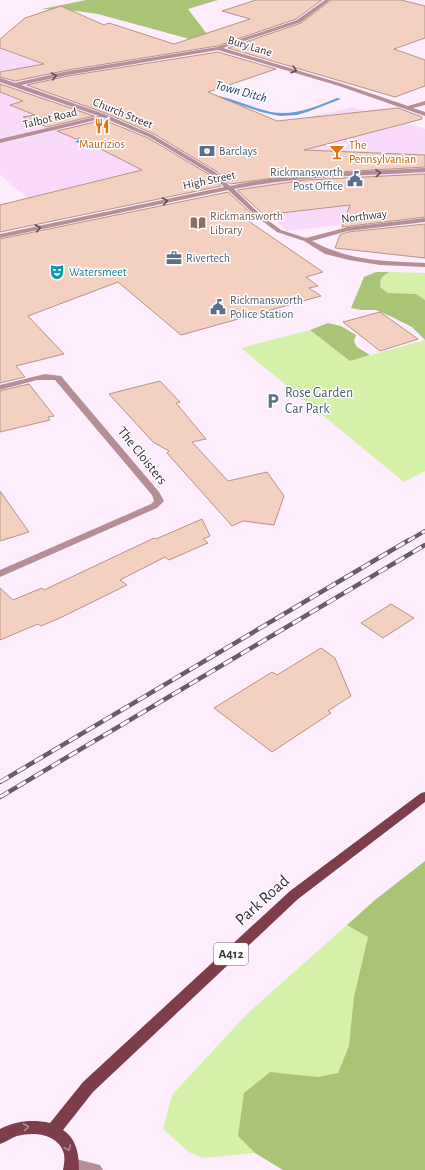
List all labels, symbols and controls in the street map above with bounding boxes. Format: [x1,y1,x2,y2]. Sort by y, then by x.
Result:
street label: Bury Lane [226,34,274,59]
one-way arrow [290,66,297,74]
one-way arrow [50,72,57,80]
water label: Town Ditch [214,79,268,105]
street label: Church Street [91,96,155,131]
street label: Talbot Road [22,105,78,131]
restaurant icon: Maurizios [93,117,111,135]
place label: Maurizios [79,138,125,150]
place label: The Pennsylvanian [349,139,416,166]
bank icon: Barclays [198,142,216,160]
bar icon: The Pennsylvanian [328,143,346,161]
place label: Barclays [219,145,257,158]
place label: Rickmansworth Post Office [270,166,343,192]
street label: High Street [182,169,237,191]
one-way arrow [375,169,381,177]
public building icon: Rickmansworth Post Office [346,170,364,188]
one-way arrow [162,197,168,205]
street label: Northway [341,207,388,226]
place label: Rickmansworth Library [210,210,283,237]
library icon: Rickmansworth Library [189,214,207,232]
one-way arrow [35,224,41,232]
office icon: Rivertech [165,249,183,267]
place label: Rivertech [186,252,230,264]
theatre icon: Watersmeet [48,263,66,281]
place label: Watersmeet [69,266,127,278]
place label: Rickmansworth Police Station [230,294,303,320]
public building icon: Rickmansworth Police Station [209,298,227,316]
place label: Rose Garden Car Park [285,386,353,416]
parking icon: Rose Garden Car Park [264,392,282,410]
street label: The Cloisters [115,425,169,487]
street label: Park Road [232,871,292,928]
road number: A412 [214,943,248,965]
one-way arrow [23,1123,29,1132]
one-way arrow [63,1144,71,1151]

